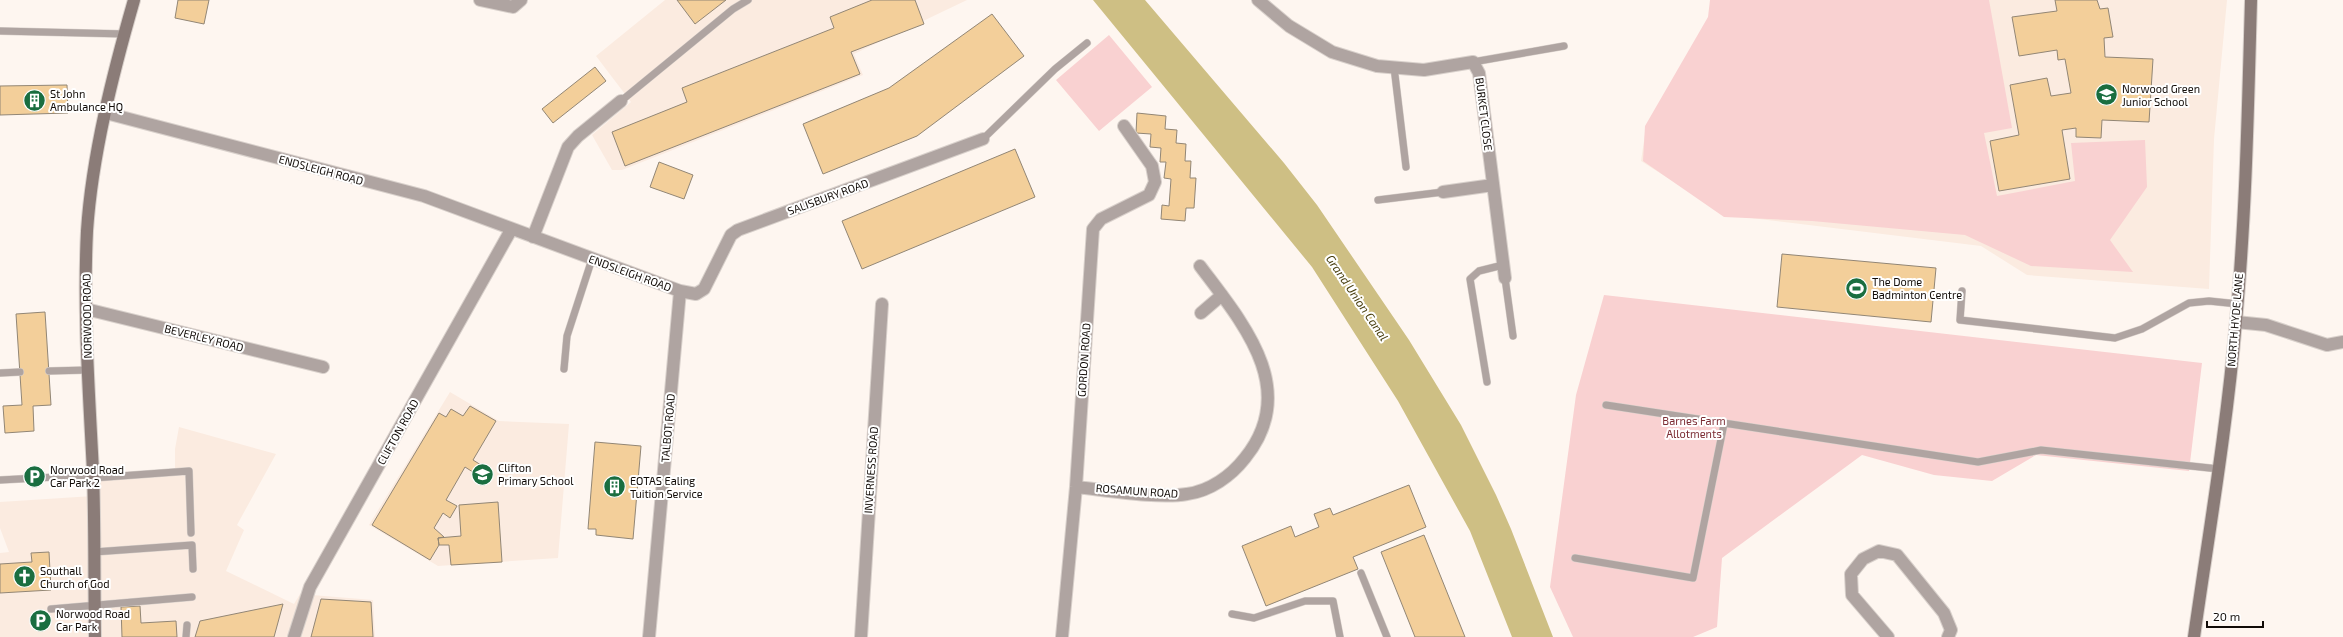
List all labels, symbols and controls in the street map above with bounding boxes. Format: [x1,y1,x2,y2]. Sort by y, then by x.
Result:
street label: BURKET CLOSE [1474,77,1495,151]
school or university icon: Norwood Green Junior School [2093,82,2119,108]
place label: Norwood Green Junior School [2122,82,2200,108]
building icon: St John Ambulance HQ [21,87,47,113]
place label: St John Ambulance HQ [50,87,123,114]
street label: ENDSLEIGH ROAD [277,152,365,187]
street label: SALISBURY ROAD [786,176,870,217]
street label: ENDSLEIGH ROAD [587,252,673,294]
water label: Grand Union Canal [1324,252,1392,343]
street label: NORWOOD ROAD [79,273,94,359]
street label: NORTH HYDE LANE [2224,273,2245,367]
sports icon: The Dome Badminton Centre [1843,275,1869,301]
place label: The Dome Badminton Centre [1872,275,1962,301]
street label: BEVERLEY ROAD [163,321,245,354]
street label: GORDON ROAD [1074,323,1093,397]
street label: TALBOT ROAD [658,393,677,463]
street label: CLIFTON ROAD [374,397,421,467]
park label: Barnes Farm Allotments [1662,414,1726,440]
street label: INVERNESS ROAD [861,426,880,514]
school or university icon: Clifton Primary School [469,461,495,487]
place label: Clifton Primary School [498,461,574,487]
parking icon: Norwood Road Car Park 2 [21,463,47,489]
place label: Norwood Road Car Park 2 [50,463,124,489]
building icon: EOTAS Ealing Tuition Service [601,474,627,500]
place label: EOTAS Ealing Tuition Service [630,474,703,500]
street label: ROSAMUN ROAD [1095,481,1179,500]
church icon: Southall Church of God [12,564,38,590]
place label: Southall Church of God [40,564,110,590]
scale bar [2207,603,2263,629]
parking icon: Norwood Road Car Park [27,607,53,633]
place label: Norwood Road Car Park [56,607,130,633]
text: 20 m [2213,609,2240,623]

